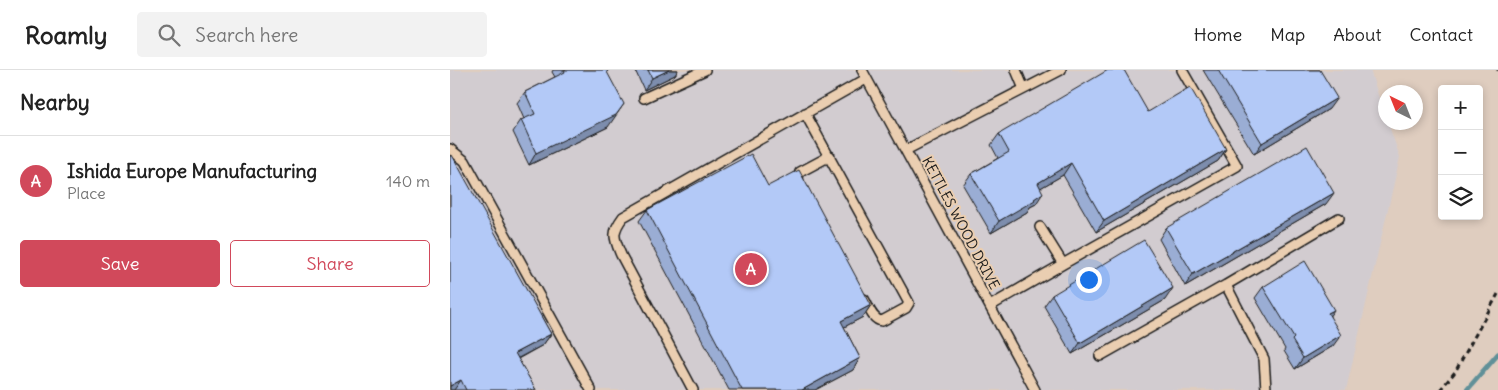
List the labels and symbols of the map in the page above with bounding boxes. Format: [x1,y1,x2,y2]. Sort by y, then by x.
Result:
north arrow [1378,85,1423,130]
street label: KETTLES WOOD DRIVE [918,153,1004,293]
pin: A [735,250,767,288]
your location [1076,267,1102,293]

